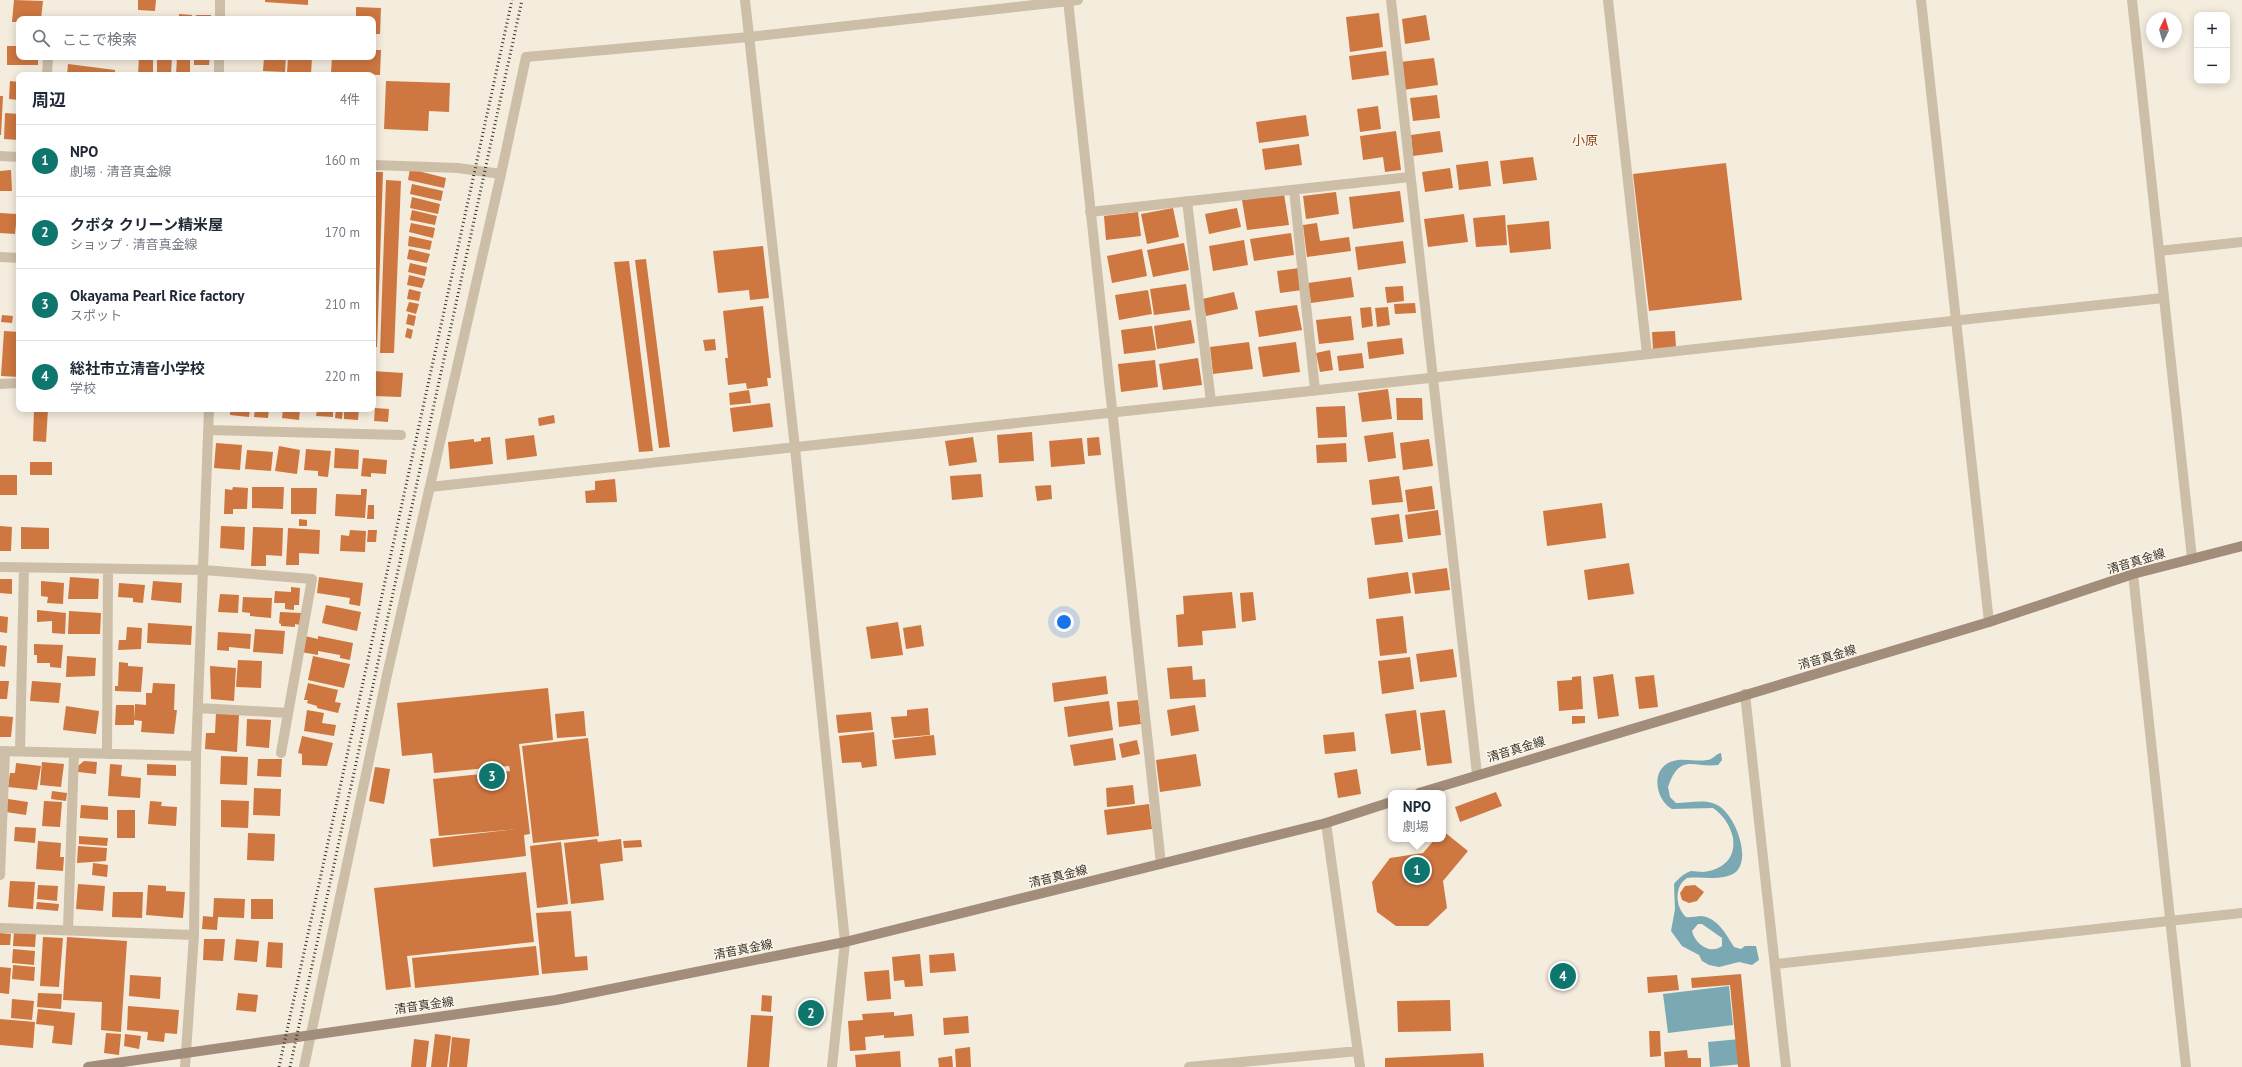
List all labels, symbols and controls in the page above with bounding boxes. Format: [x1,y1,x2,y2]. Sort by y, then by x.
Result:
north arrow [2146,12,2182,48]
map controls [2194,12,2230,84]
button: + [2194,12,2230,48]
search box [16,16,376,60]
icon: search [30,27,52,49]
text: ここで検索 [62,30,137,49]
button: − [2194,48,2230,84]
text: 周辺 [32,89,66,111]
text: 4件 [340,91,360,108]
district label: 小原 [1572,132,1598,149]
text: NPO [70,142,98,161]
text: 1 [41,152,49,169]
text: 160 m [325,152,360,169]
text: 劇場 · 清音真金線 [70,163,171,180]
text: クボタ クリーン精米屋 [70,215,223,234]
text: 2 [41,224,49,241]
text: 170 m [325,224,360,241]
text: ショップ · 清音真金線 [70,236,197,253]
text: Okayama Pearl Rice factory [70,286,244,305]
text: 3 [41,296,49,313]
text: 210 m [325,296,360,313]
text: スポット [70,307,122,324]
text: 総社市立清音小学校 [70,359,205,378]
text: 4 [41,368,49,385]
text: 220 m [325,368,360,385]
text: 学校 [70,380,96,397]
street label: 清音真金線 [2105,545,2167,577]
your location [1054,612,1074,632]
street label: 清音真金線 [1796,642,1858,672]
street label: 清音真金線 [1485,733,1547,765]
pin: 3 [479,761,505,791]
popup [1388,790,1446,842]
text: NPO [1403,797,1431,816]
text: 劇場 [1403,818,1429,835]
pin: 1 [1404,855,1430,885]
street label: 清音真金線 [1027,861,1089,891]
street label: 清音真金線 [712,936,774,962]
pin: 4 [1550,961,1576,991]
street label: 清音真金線 [393,993,455,1017]
pin: 2 [798,998,824,1028]

